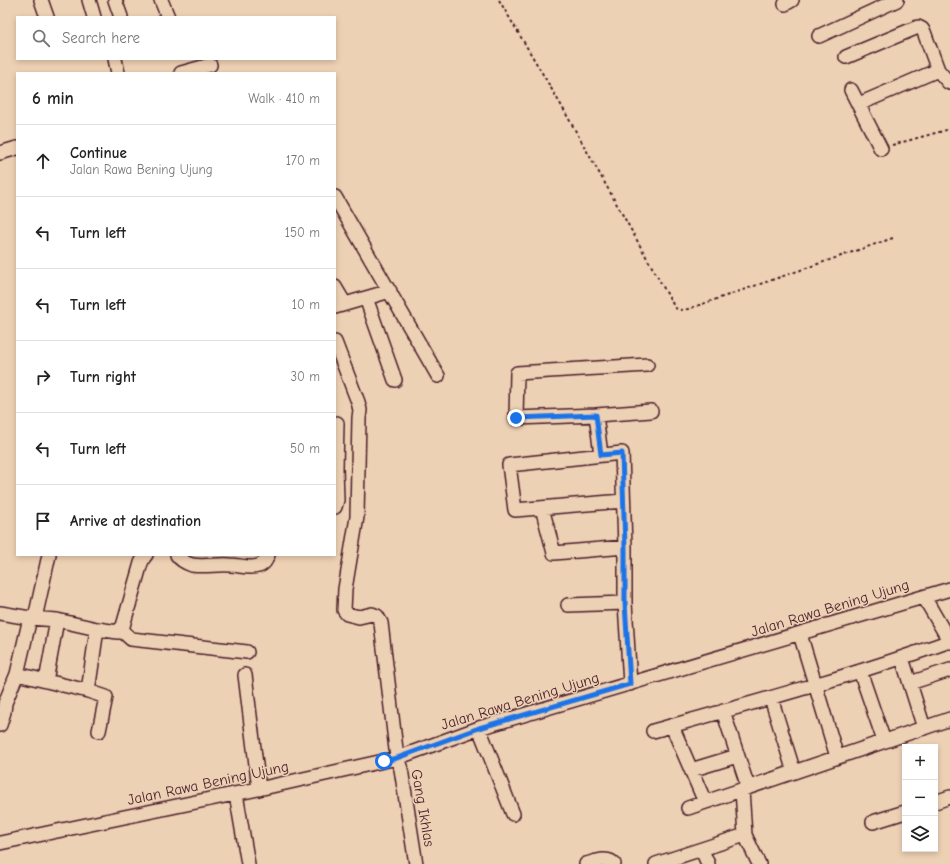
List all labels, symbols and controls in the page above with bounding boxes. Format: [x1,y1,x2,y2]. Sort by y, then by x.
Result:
search box [16,16,336,60]
icon: search [30,27,52,49]
text: Search here [62,29,140,47]
text: 6 min [32,89,74,108]
text: Walk · 410 m [248,91,320,106]
text: Continue [70,144,127,162]
icon: ahead [32,150,54,172]
text: 170 m [286,153,320,168]
text: Jalan Rawa Bening Ujung [70,162,213,177]
icon: left [32,222,54,244]
text: Turn left [70,224,126,242]
text: 150 m [285,225,320,240]
icon: left [32,294,54,316]
text: Turn left [70,296,126,314]
text: 10 m [292,297,320,312]
icon: right [32,366,54,388]
text: Turn right [70,368,136,386]
text: 30 m [290,369,320,384]
route end [507,409,525,427]
icon: left [32,438,54,460]
text: Turn left [70,440,126,458]
text: 50 m [290,441,320,456]
icon: arrive [32,510,54,532]
text: Arrive at destination [70,512,201,530]
street label: Jalan Rawa Bening Ujung [749,575,911,641]
street label: Jalan Rawa Bening Ujung [439,668,601,734]
map controls [902,744,938,852]
button: + [902,744,938,780]
route start [375,752,393,770]
street label: Jalan Rawa Bening Ujung [126,757,290,809]
street label: Gang Ikhlas [407,768,439,848]
button: − [902,780,938,816]
button: layers [902,816,938,852]

